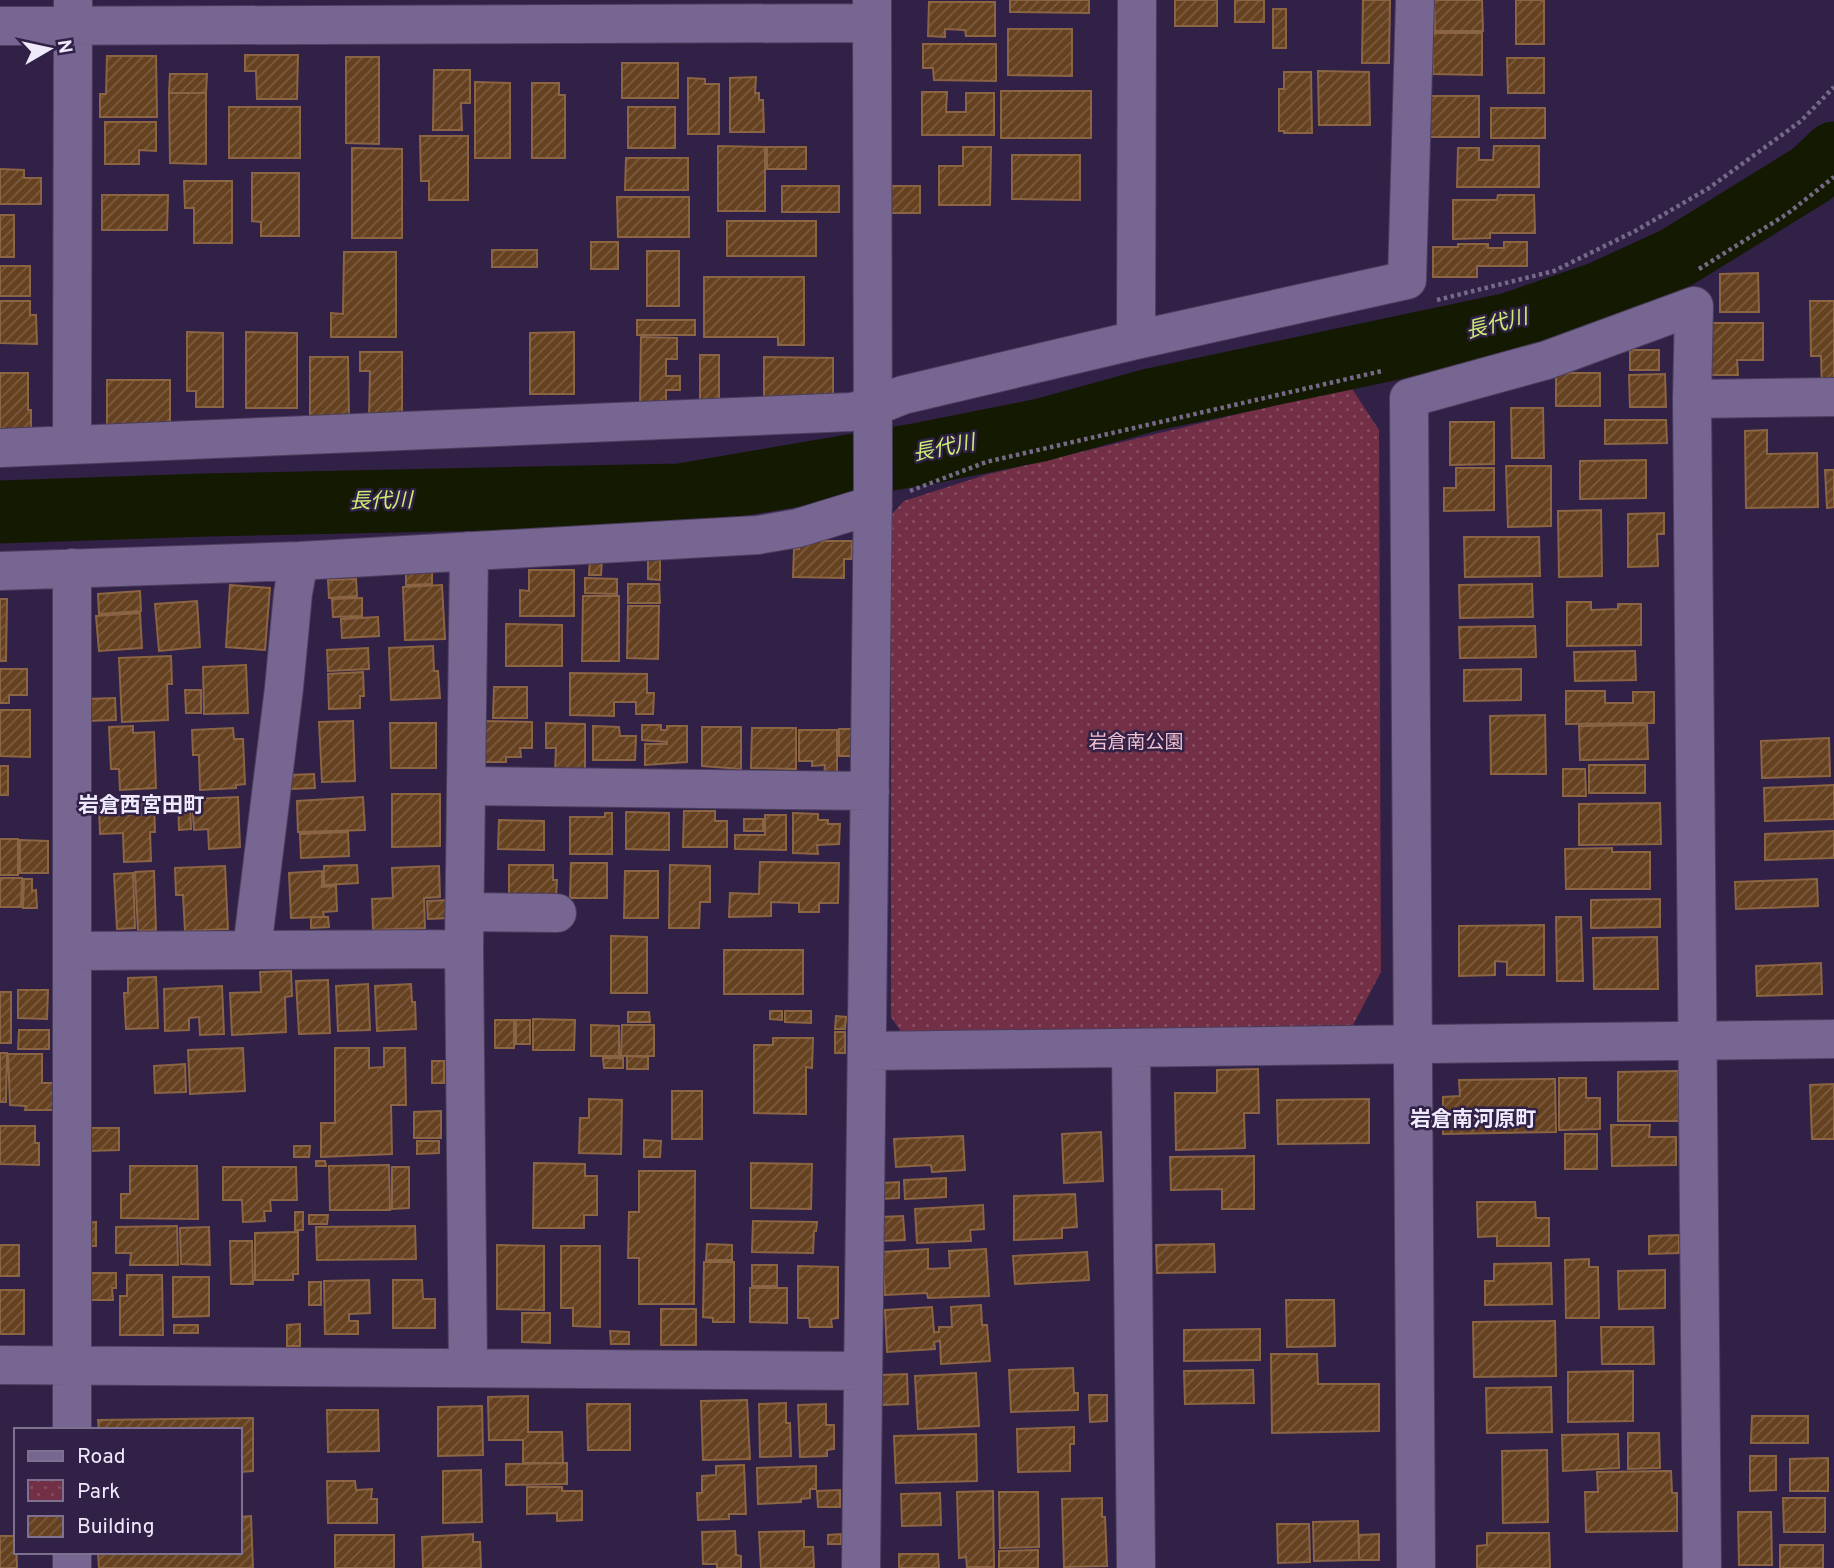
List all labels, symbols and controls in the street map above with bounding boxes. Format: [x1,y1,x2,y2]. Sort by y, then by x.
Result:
north arrow [14,14,84,84]
text: N [51,38,77,55]
water label: 長代川 [1463,304,1533,346]
water label: 長代川 [911,429,979,468]
water label: 長代川 [349,488,415,516]
park label: 岩倉南公園 [1088,731,1184,755]
district label: 岩倉西宮田町 [78,793,204,820]
district label: 岩倉南河原町 [1410,1107,1536,1134]
legend [14,1428,242,1554]
text: Road [77,1444,126,1471]
text: Park [77,1479,120,1506]
text: Building [77,1514,155,1541]

